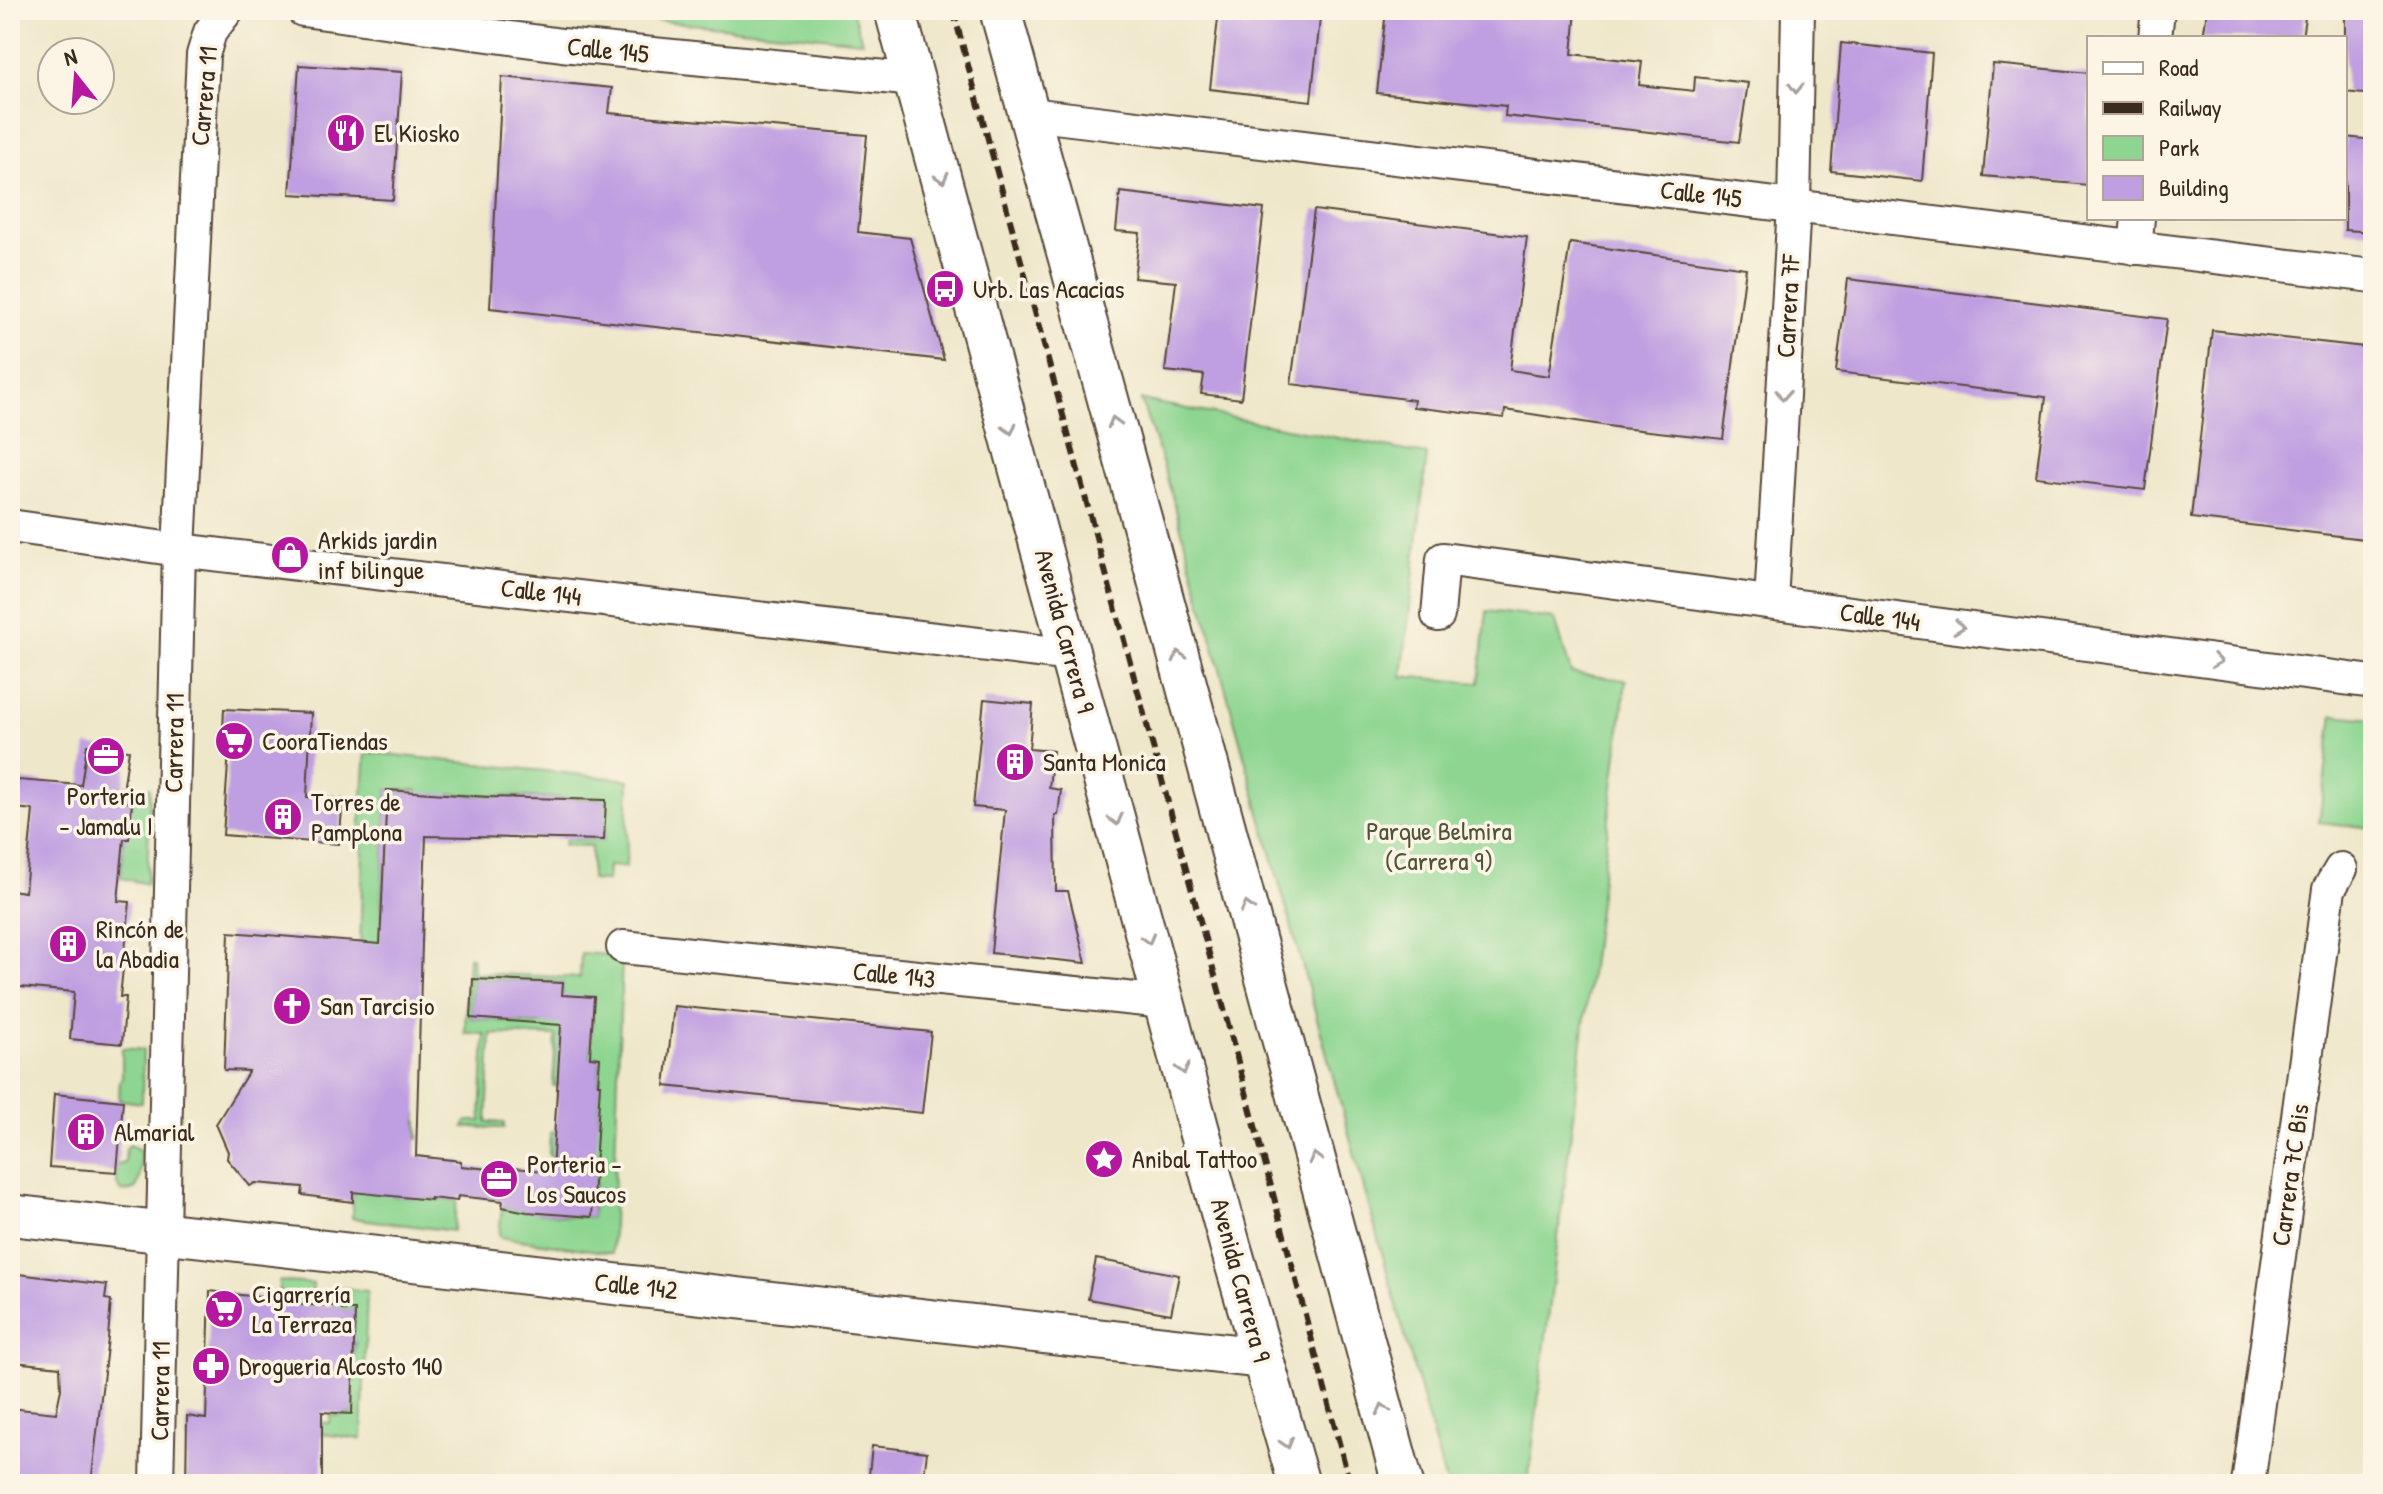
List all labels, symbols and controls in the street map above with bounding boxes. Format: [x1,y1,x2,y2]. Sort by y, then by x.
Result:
street label: Calle 145 [565,28,651,71]
north arrow [36,36,116,116]
legend [2087,36,2347,220]
text: N [60,41,80,73]
street label: Carrera 11 [182,45,225,147]
text: Road [2159,51,2198,83]
one-way arrow [1788,82,1805,95]
text: Railway [2159,91,2222,123]
restaurant icon: El Kiosko [325,112,367,154]
place label: El Kiosko [374,115,460,150]
text: Park [2159,131,2199,163]
one-way arrow [932,171,949,185]
street label: Calle 145 [1658,171,1744,216]
text: Building [2159,171,2229,203]
street label: Carrera 7F [1767,252,1808,359]
bus stop icon: Urb. Las Acacias [924,268,966,310]
place label: Urb. Las Acacias [973,271,1125,306]
one-way arrow [1774,389,1791,402]
one-way arrow [1107,416,1123,430]
one-way arrow [1001,422,1018,436]
place label: Arkids jardin inf bilingue [318,522,437,587]
shop icon: Arkids jardin inf bilingue [269,534,311,576]
street label: Avenida Carrera 9 [1027,545,1104,716]
street label: Calle 144 [499,569,583,614]
street label: Calle 144 [1838,594,1923,639]
one-way arrow [1952,618,1966,635]
one-way arrow [1171,649,1188,663]
one-way arrow [2210,652,2224,669]
street label: Carrera 11 [155,693,192,793]
supermarket icon: CooraTiendas [213,720,255,762]
place label: CooraTiendas [262,723,388,758]
office icon: Porteria - Jamalu I [85,735,127,777]
building icon: Santa Monica [994,741,1036,783]
place label: Santa Monica [1043,744,1166,779]
place label: Porteria - Jamalu I [59,778,153,843]
place label: Torres de Pamplona [311,784,402,849]
building icon: Torres de Pamplona [262,796,304,838]
one-way arrow [1107,812,1123,826]
park label: Parque Belmira (Carrera 9) [1366,813,1512,878]
one-way arrow [1239,900,1256,914]
place label: Rincón de la Abadia [96,911,184,976]
building icon: Rincón de la Abadia [47,923,89,965]
one-way arrow [1139,932,1155,946]
street label: Calle 143 [851,953,937,996]
church icon: San Tarcisio [271,985,313,1027]
place label: San Tarcisio [320,988,434,1023]
one-way arrow [1174,1061,1190,1075]
street label: Carrera 7C Bis [2262,1102,2317,1248]
building icon: Almarial [65,1111,107,1153]
place label: Almarial [114,1114,195,1149]
place icon: Anibal Tattoo [1083,1138,1125,1180]
place label: Anibal Tattoo [1132,1141,1257,1176]
place label: Porteria - Los Saucos [527,1146,626,1211]
one-way arrow [1307,1151,1324,1165]
office icon: Porteria - Los Saucos [478,1158,520,1200]
street label: Avenida Carrera 9 [1203,1194,1280,1365]
street label: Calle 142 [593,1264,679,1307]
place label: Cigarrería La Terraza [252,1276,352,1341]
supermarket icon: Cigarrería La Terraza [203,1288,245,1330]
street label: Carrera 11 [141,1341,178,1441]
pharmacy icon: Drogueria Alcosto 140 [190,1345,232,1387]
place label: Drogueria Alcosto 140 [239,1348,443,1383]
one-way arrow [1375,1402,1392,1416]
one-way arrow [1278,1436,1294,1450]

